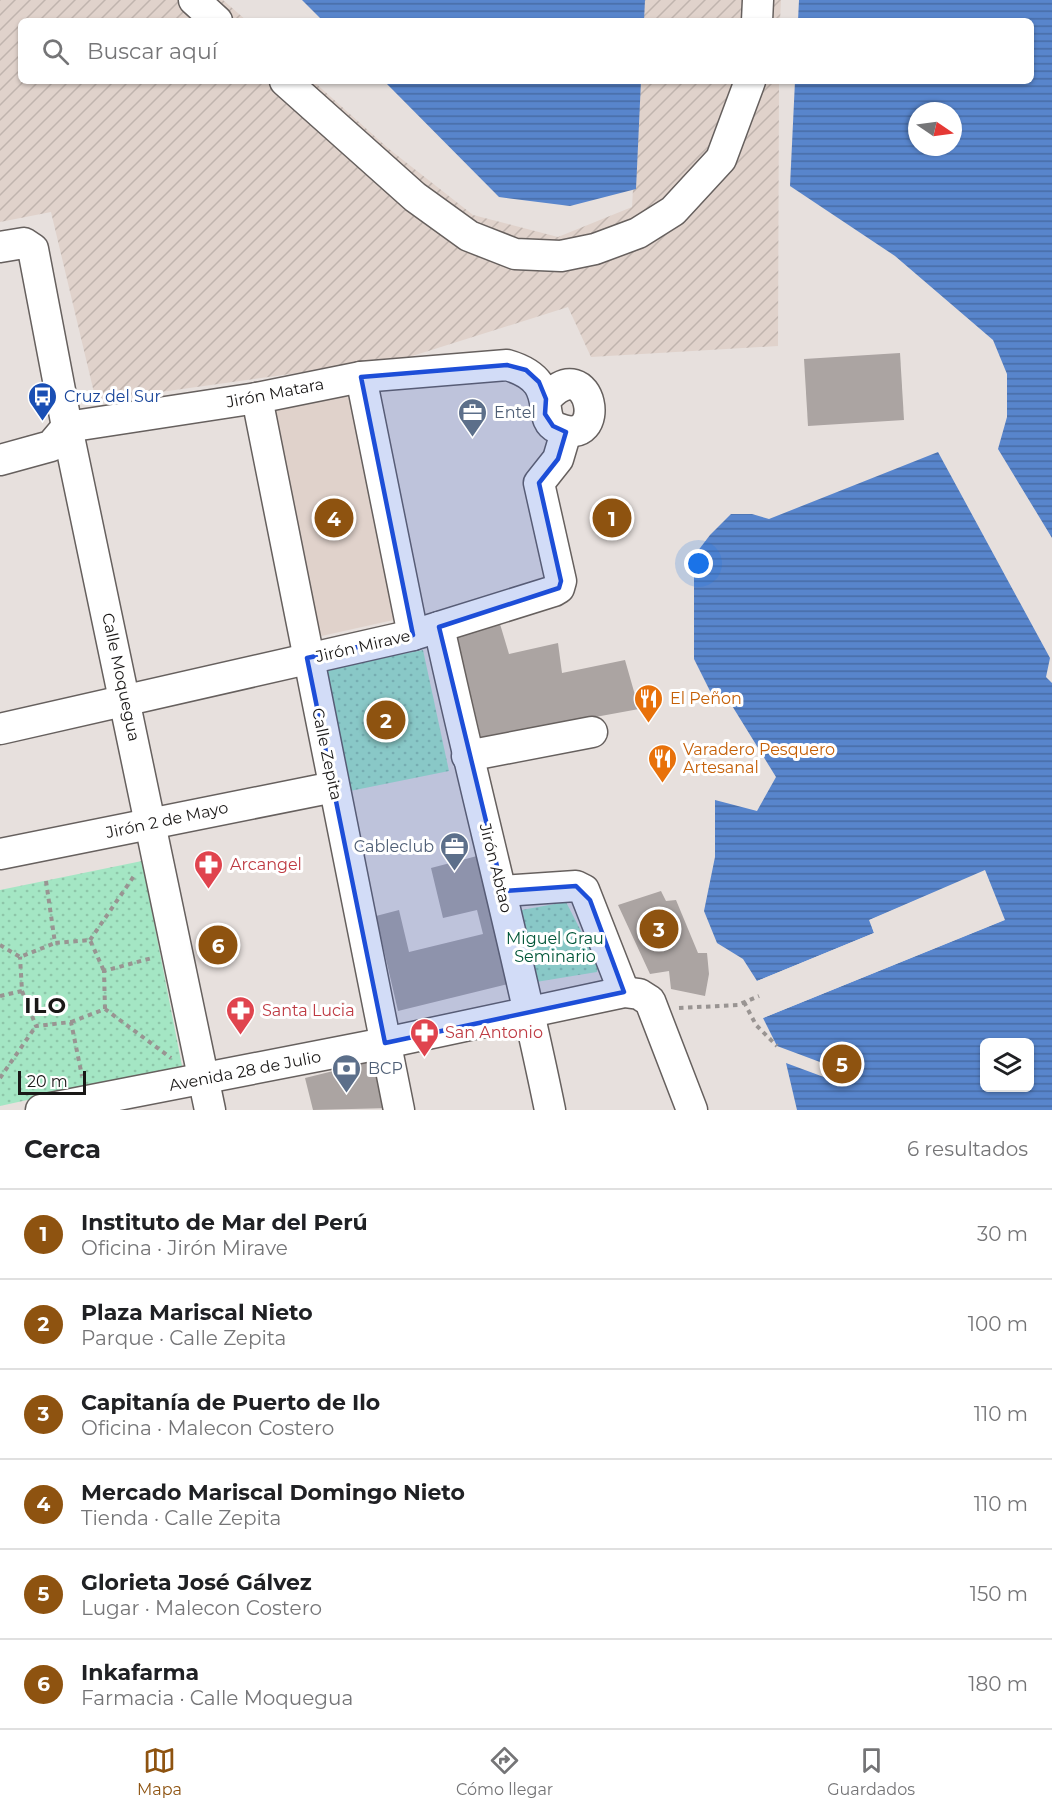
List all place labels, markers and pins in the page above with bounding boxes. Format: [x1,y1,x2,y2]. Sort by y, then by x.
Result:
bus stop icon: Cruz del Sur [27,380,59,422]
place label: Cruz del Sur [64,387,161,406]
office icon: Entel [457,396,489,438]
place label: Entel [494,403,536,422]
pin: 4 [314,496,354,540]
pin: 1 [592,496,632,540]
restaurant icon: El Peñon [633,682,665,724]
place label: El Peñon [670,689,742,708]
pin: 2 [366,698,406,742]
place label: Varadero Pesquero Artesanal [683,740,835,777]
restaurant icon: Varadero Pesquero Artesanal [646,742,678,784]
office icon: Cableclub [439,830,471,872]
place label: Cableclub [354,837,434,856]
pharmacy icon: Arcangel [193,848,225,890]
place label: Arcangel [230,855,302,874]
pin: 3 [640,906,678,952]
pin: 6 [198,922,238,968]
pharmacy icon: Santa Lucia [225,994,257,1036]
place label: Santa Lucia [262,1001,355,1020]
pharmacy icon: San Antonio [408,1016,440,1058]
place label: San Antonio [445,1023,543,1042]
pin: 5 [822,1042,862,1086]
bank icon: BCP [331,1052,363,1094]
place label: BCP [368,1059,403,1078]

